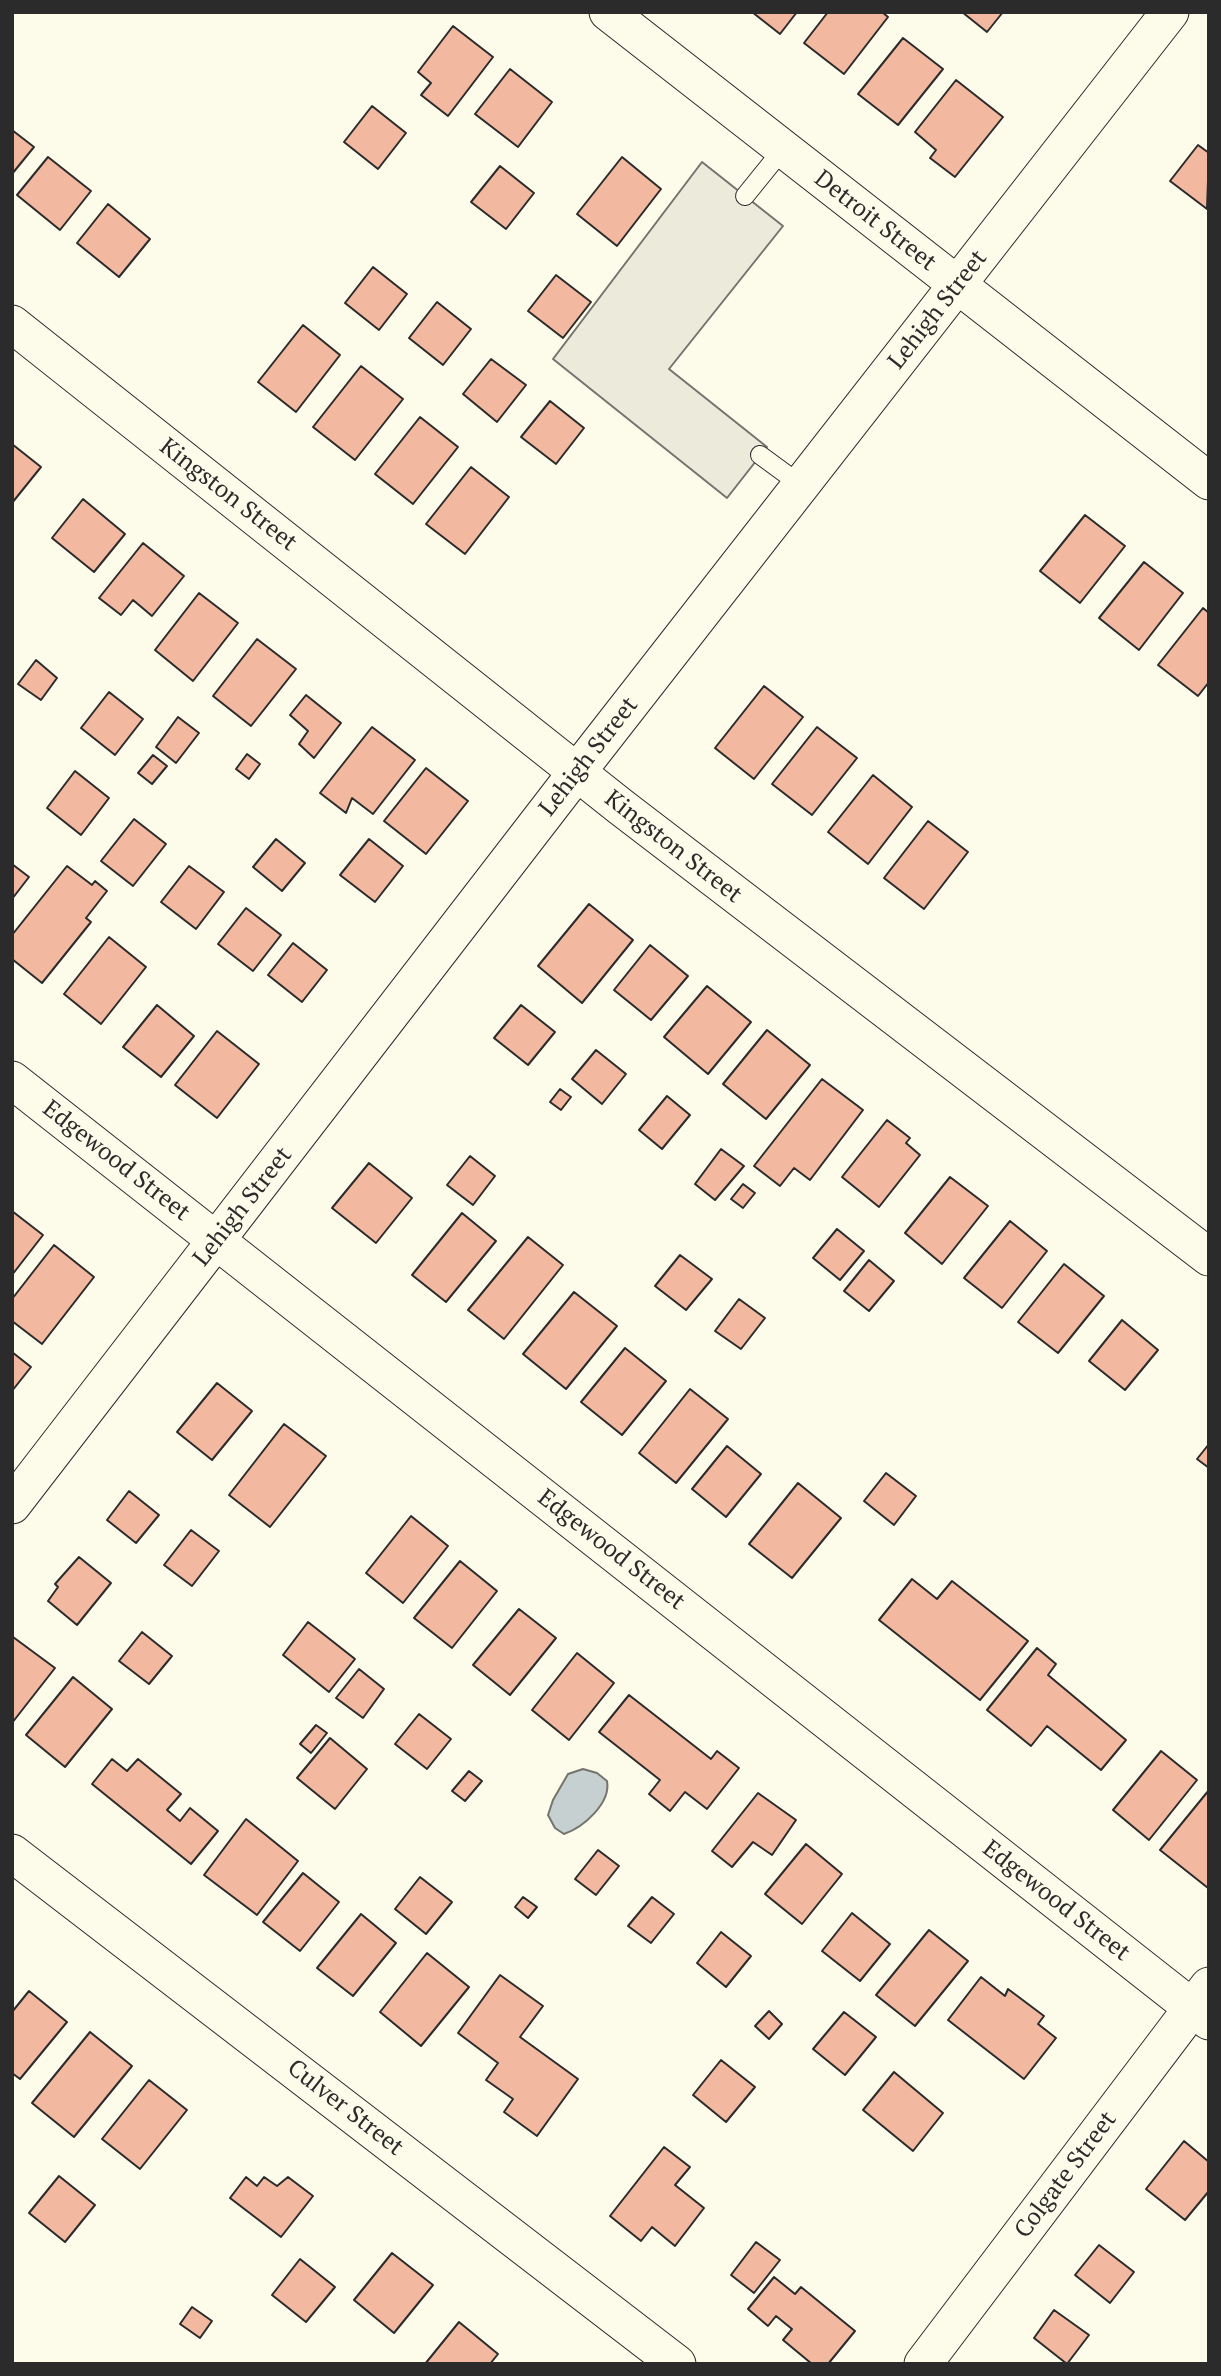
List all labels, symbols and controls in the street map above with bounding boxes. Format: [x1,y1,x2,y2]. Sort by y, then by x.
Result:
street label: Detroit Street [808,165,942,277]
street label: Lehigh Street [883,245,993,375]
street label: Kingston Street [154,432,302,558]
street label: Lehigh Street [534,692,644,822]
street label: Kingston Street [599,784,747,910]
street label: Edgewood Street [37,1095,195,1227]
street label: Lehigh Street [188,1142,298,1272]
street label: Edgewood Street [532,1484,690,1616]
street label: Edgewood Street [977,1835,1135,1967]
street label: Culver Street [281,2054,409,2162]
street label: Colgate Street [1009,2106,1123,2244]

